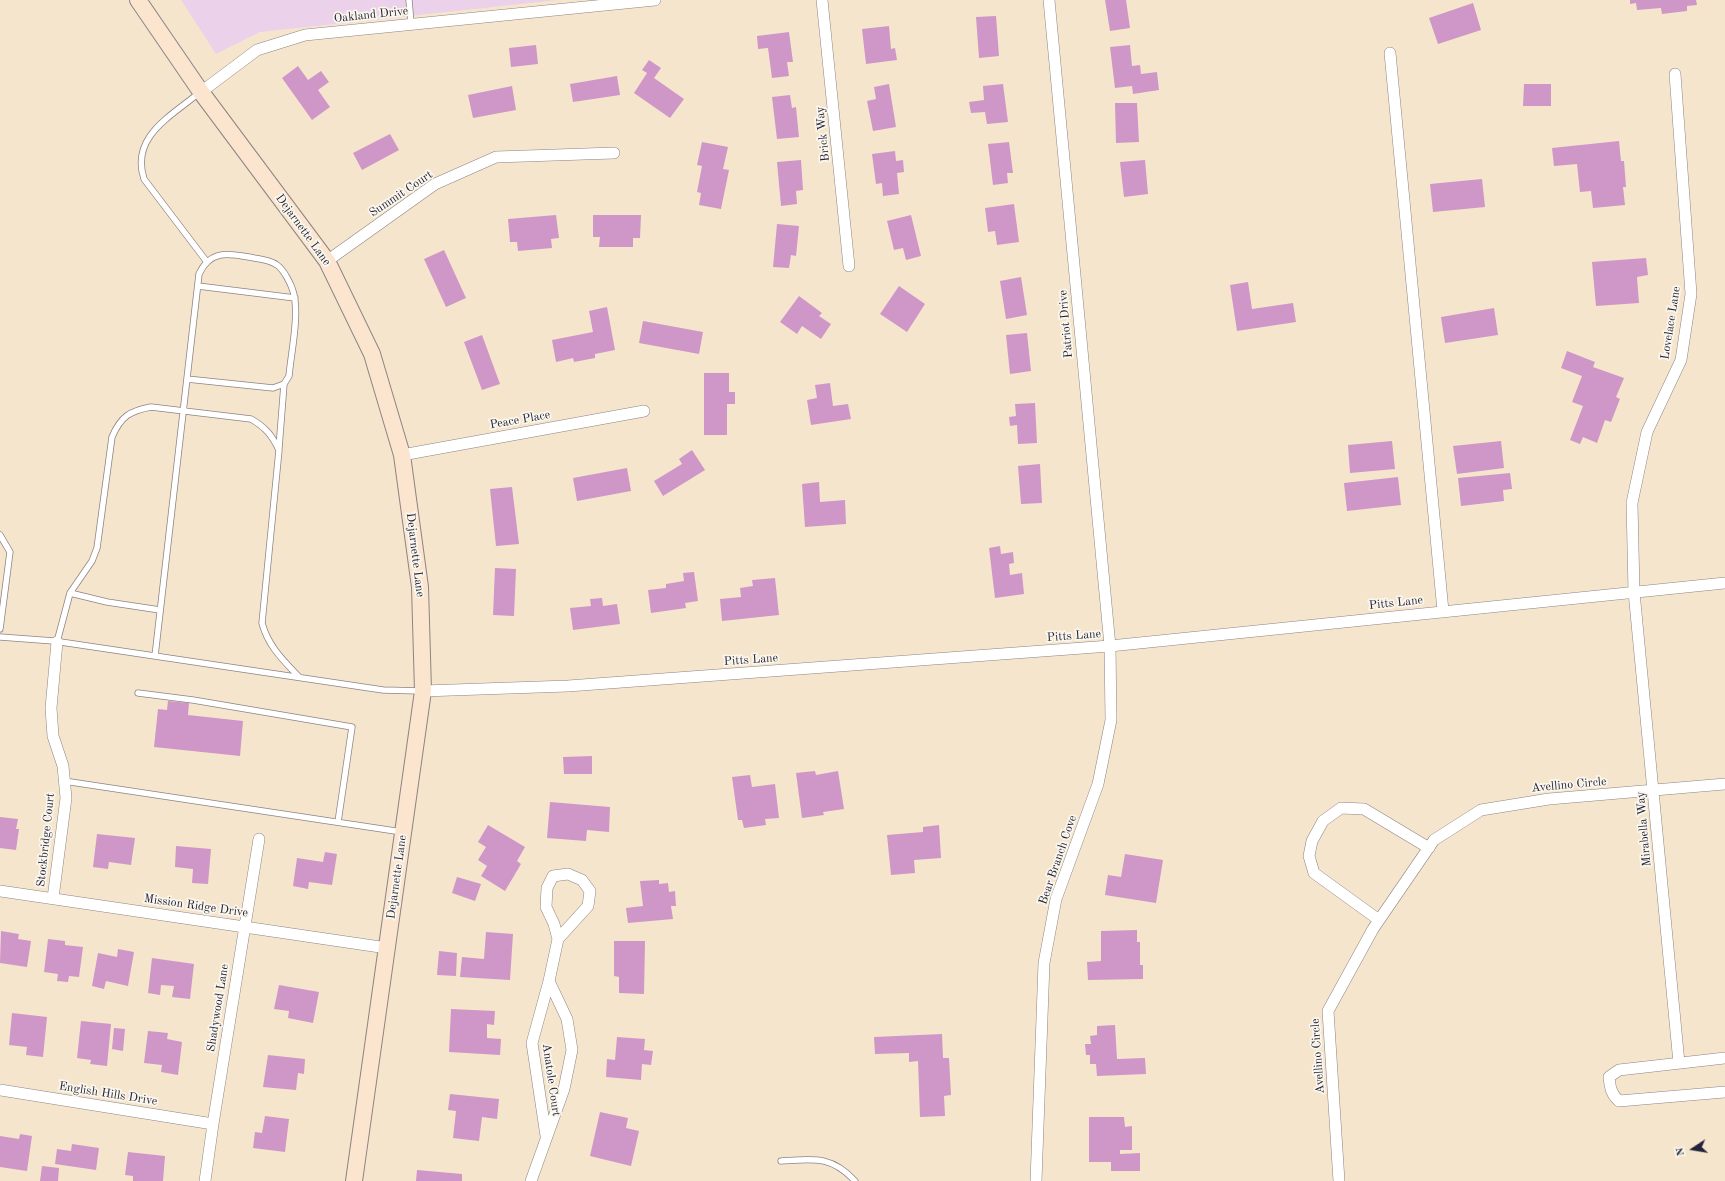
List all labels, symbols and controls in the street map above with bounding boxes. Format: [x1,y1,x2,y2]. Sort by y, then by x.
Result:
street label: Oakland Drive [333,4,409,26]
street label: Brick Way [813,106,833,162]
street label: Summit Court [367,168,435,220]
street label: Dejarnette Lane [272,191,334,269]
street label: Lovelace Lane [1658,285,1684,361]
street label: Patriot Drive [1056,289,1076,359]
street label: Peace Place [489,408,551,432]
street label: Dejarnette Lane [403,512,427,598]
street label: Pitts Lane [1368,593,1424,613]
street label: Pitts Lane [1046,627,1102,645]
street label: Pitts Lane [723,651,779,669]
street label: Avellino Circle [1531,775,1607,795]
street label: Mirabella Way [1634,791,1654,867]
street label: Stockbridge Court [34,792,58,888]
street label: Bear Branch Cove [1036,813,1080,907]
street label: Dejarnette Lane [384,834,410,920]
street label: Mission Ridge Drive [143,892,249,920]
street label: Shadywood Lane [204,963,232,1053]
street label: Avellino Circle [1308,1018,1328,1094]
street label: Anatole Court [539,1043,563,1117]
street label: English Hills Drive [58,1079,158,1109]
north arrow [1673,1129,1713,1169]
text: N [1675,1146,1687,1157]

